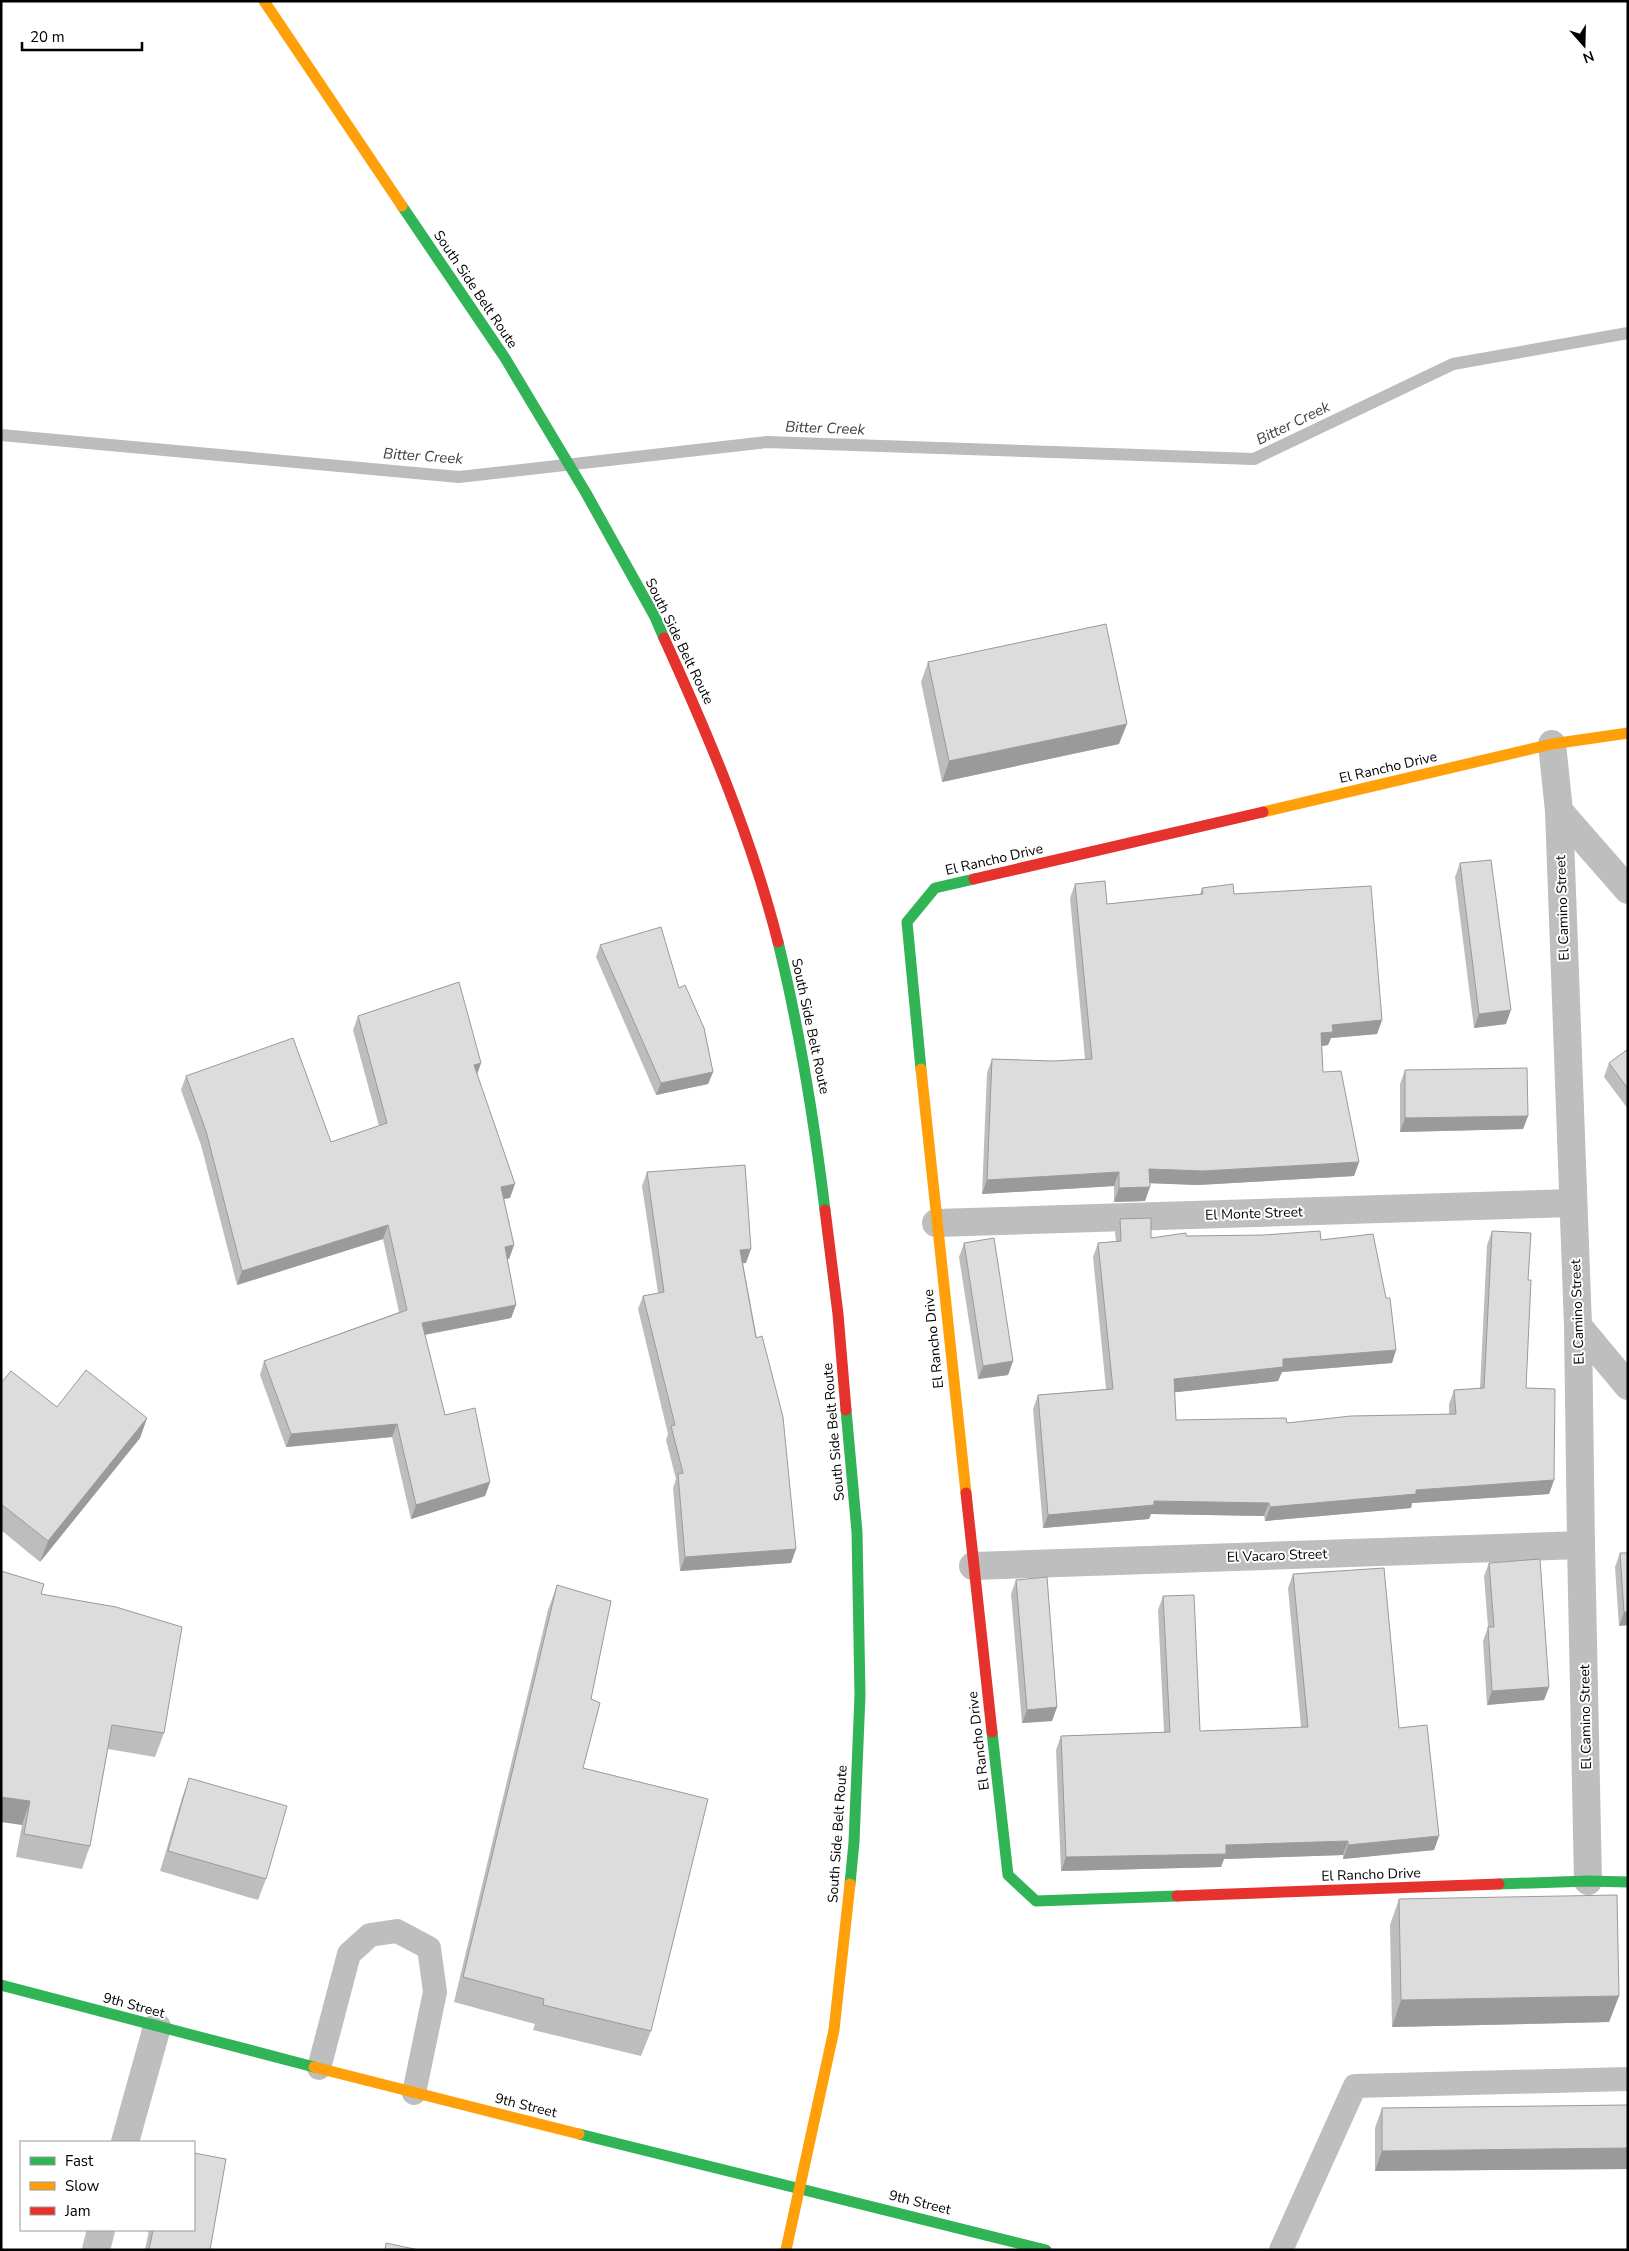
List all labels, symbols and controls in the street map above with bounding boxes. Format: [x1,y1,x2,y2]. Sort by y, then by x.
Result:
scale bar [22,20,142,52]
north arrow [1559,20,1609,70]
text: 20 m [30,27,65,47]
text: N [1580,46,1596,67]
street label: South Side Belt Route [429,227,522,352]
water label: Bitter Creek [1253,396,1334,449]
water label: Bitter Creek [785,417,866,439]
water label: Bitter Creek [382,443,464,469]
street label: South Side Belt Route [641,575,718,708]
street label: El Rancho Drive [1337,747,1439,788]
street label: El Rancho Drive [943,839,1045,880]
street label: El Camino Street [1551,855,1574,961]
street label: South Side Belt Route [787,956,834,1096]
street label: El Monte Street [1205,1202,1303,1225]
street label: El Camino Street [1566,1259,1589,1365]
street label: El Rancho Drive [919,1288,948,1389]
street label: South Side Belt Route [818,1362,849,1502]
street label: El Vacaro Street [1226,1544,1328,1567]
street label: El Camino Street [1575,1664,1596,1770]
street label: El Rancho Drive [963,1690,994,1792]
street label: South Side Belt Route [823,1764,852,1904]
street label: El Rancho Drive [1321,1863,1421,1886]
street label: 9th Street [101,1988,167,2023]
street label: 9th Street [493,2089,559,2122]
legend [20,2141,195,2231]
text: Fast [65,2151,94,2171]
text: Slow [65,2176,100,2196]
street label: 9th Street [887,2186,953,2219]
text: Jam [64,2201,91,2221]

